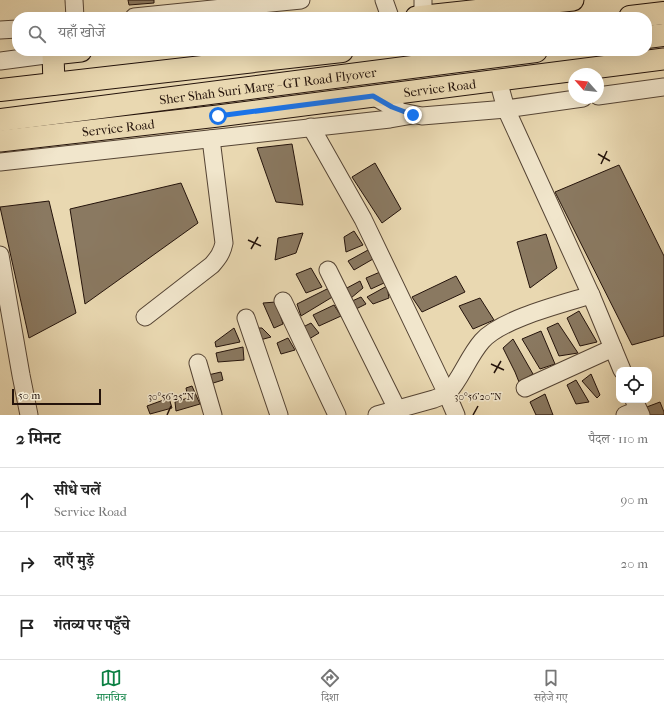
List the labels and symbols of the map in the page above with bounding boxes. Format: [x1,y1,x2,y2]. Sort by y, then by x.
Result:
street label: Sher Shah Suri Marg - GT Road Flyover [158,65,378,107]
north arrow [568,68,604,104]
street label: Service Road [403,76,478,100]
route end [404,106,422,124]
route start [209,107,227,125]
street label: Service Road [81,116,156,140]
scale bar [12,387,101,406]
text: 30°56'25"N [148,391,194,403]
text: 30°56'20"N [454,391,502,403]

